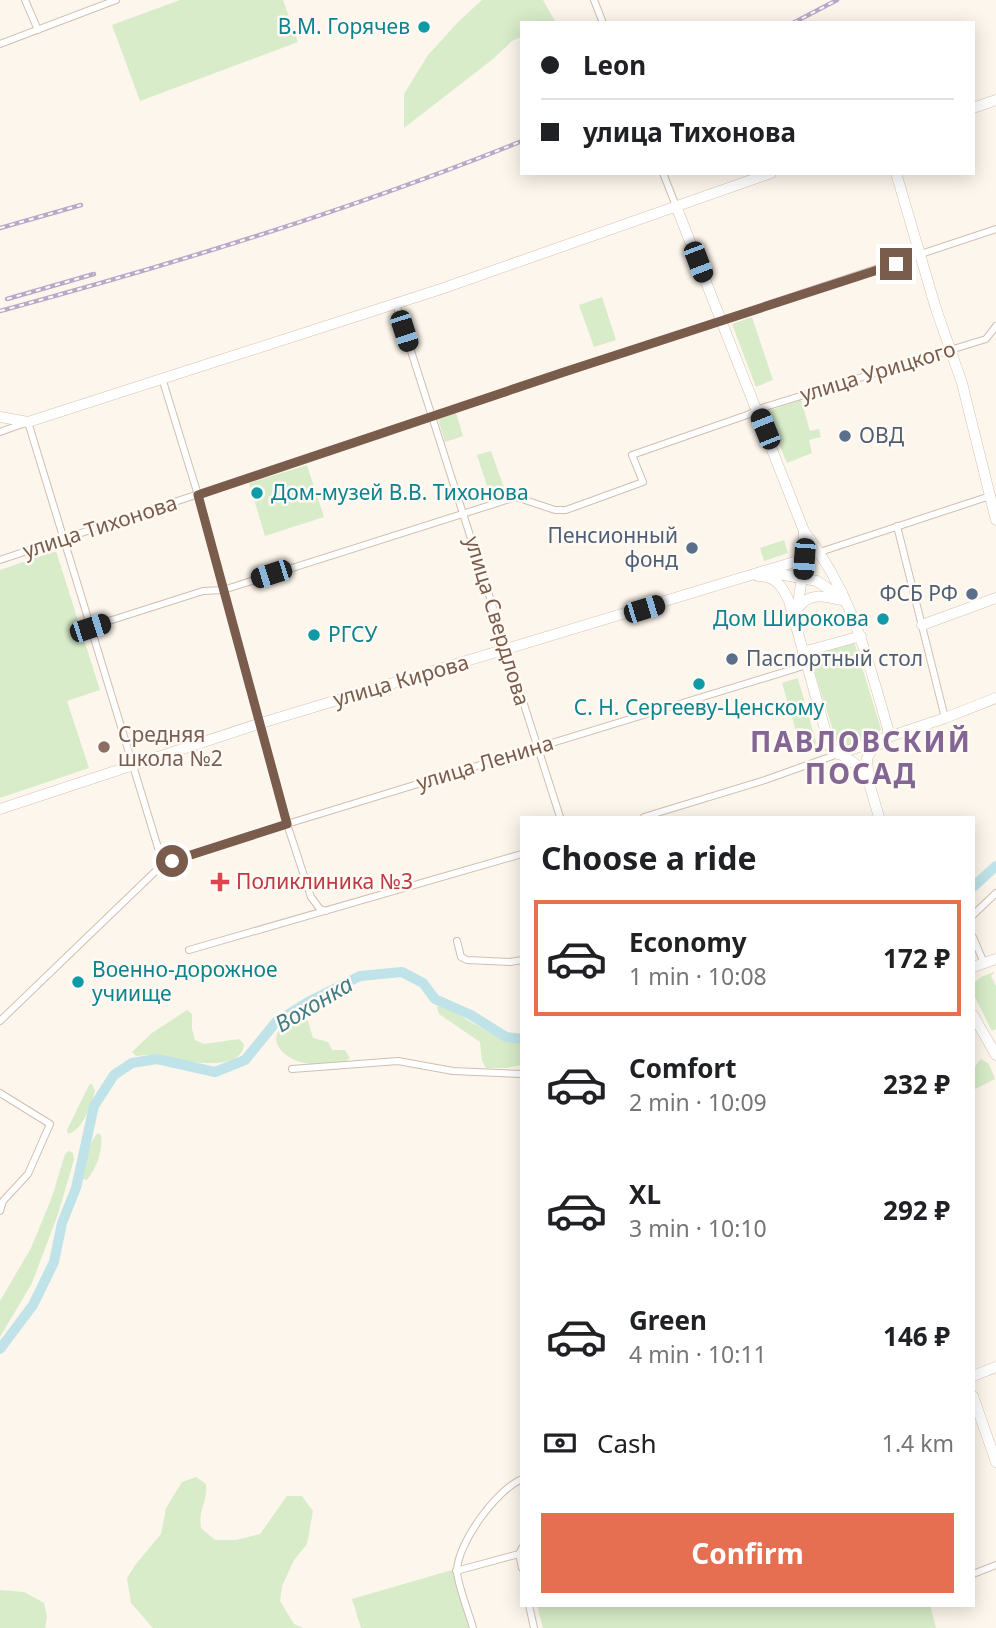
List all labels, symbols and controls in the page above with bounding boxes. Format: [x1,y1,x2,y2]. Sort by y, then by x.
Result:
place label: В.М. Горячев [278,12,410,40]
marker: В.М. Горячев [416,19,432,35]
text: Leon [583,47,646,83]
text: улица Тихонова [583,114,796,150]
car [681,239,716,285]
route end [880,248,912,280]
car [388,308,421,354]
street label: улица Урицкого [797,334,959,408]
car [748,406,783,452]
place label: ОВД [859,421,905,449]
marker: ОВД [837,428,853,444]
place label: Дом-музей В.В. Тихонова [271,478,529,506]
marker: Дом-музей В.В. Тихонова [249,485,265,501]
street label: улица Тихонова [19,488,180,564]
place label: Пенсионный фонд [548,521,678,573]
street label: улица Свердлова [459,532,537,709]
car [793,537,816,581]
marker: Пенсионный фонд [684,540,700,556]
car [248,558,295,590]
place label: ФСБ РФ [879,579,958,607]
marker: ФСБ РФ [964,586,980,602]
car [621,593,668,625]
place label: Дом Широкова [713,604,869,632]
marker: Дом Широкова [875,611,891,627]
car [67,612,114,644]
place label: РГСУ [328,620,377,648]
marker: РГСУ [306,627,322,643]
place label: Паспортный стол [746,644,923,672]
street label: улица Кирова [330,647,472,713]
marker: Паспортный стол [724,651,740,667]
marker: С. Н. Сергееву-Ценскому [691,676,707,692]
place label: С. Н. Сергееву-Ценскому [574,693,825,721]
place label: Средняя школа №2 [118,720,223,772]
district label: ПАВЛОВСКИЙ ПОСАД [750,722,972,792]
street label: улица Ленина [413,728,557,796]
marker: Средняя школа №2 [96,739,112,755]
text: Choose a ride [541,836,757,879]
route start [156,845,188,877]
place label: Поликлиника №3 [236,867,413,895]
marker: Поликлиника №3 [210,872,230,892]
text: Economy [629,924,747,960]
icon: car [545,927,608,990]
text: 172 ₽ [883,940,950,976]
place label: Военно-дорожное учиище [92,955,278,1007]
text: 1 min · 10:08 [629,960,767,992]
water label: Вохонка [268,967,359,1039]
marker: Военно-дорожное учиище [70,974,86,990]
text: Comfort [629,1050,737,1086]
icon: car [545,1053,608,1116]
text: 232 ₽ [883,1066,950,1102]
text: 2 min · 10:09 [629,1086,767,1118]
text: XL [629,1176,661,1212]
icon: car [545,1179,608,1242]
text: 292 ₽ [883,1192,950,1228]
text: 3 min · 10:10 [629,1212,767,1244]
text: Green [629,1302,707,1338]
icon: car [545,1305,608,1368]
text: 146 ₽ [883,1318,950,1354]
text: 4 min · 10:11 [629,1338,767,1370]
icon: cash [541,1424,579,1462]
text: Cash [597,1425,657,1461]
text: 1.4 km [882,1427,954,1459]
button: Confirm [541,1513,954,1593]

